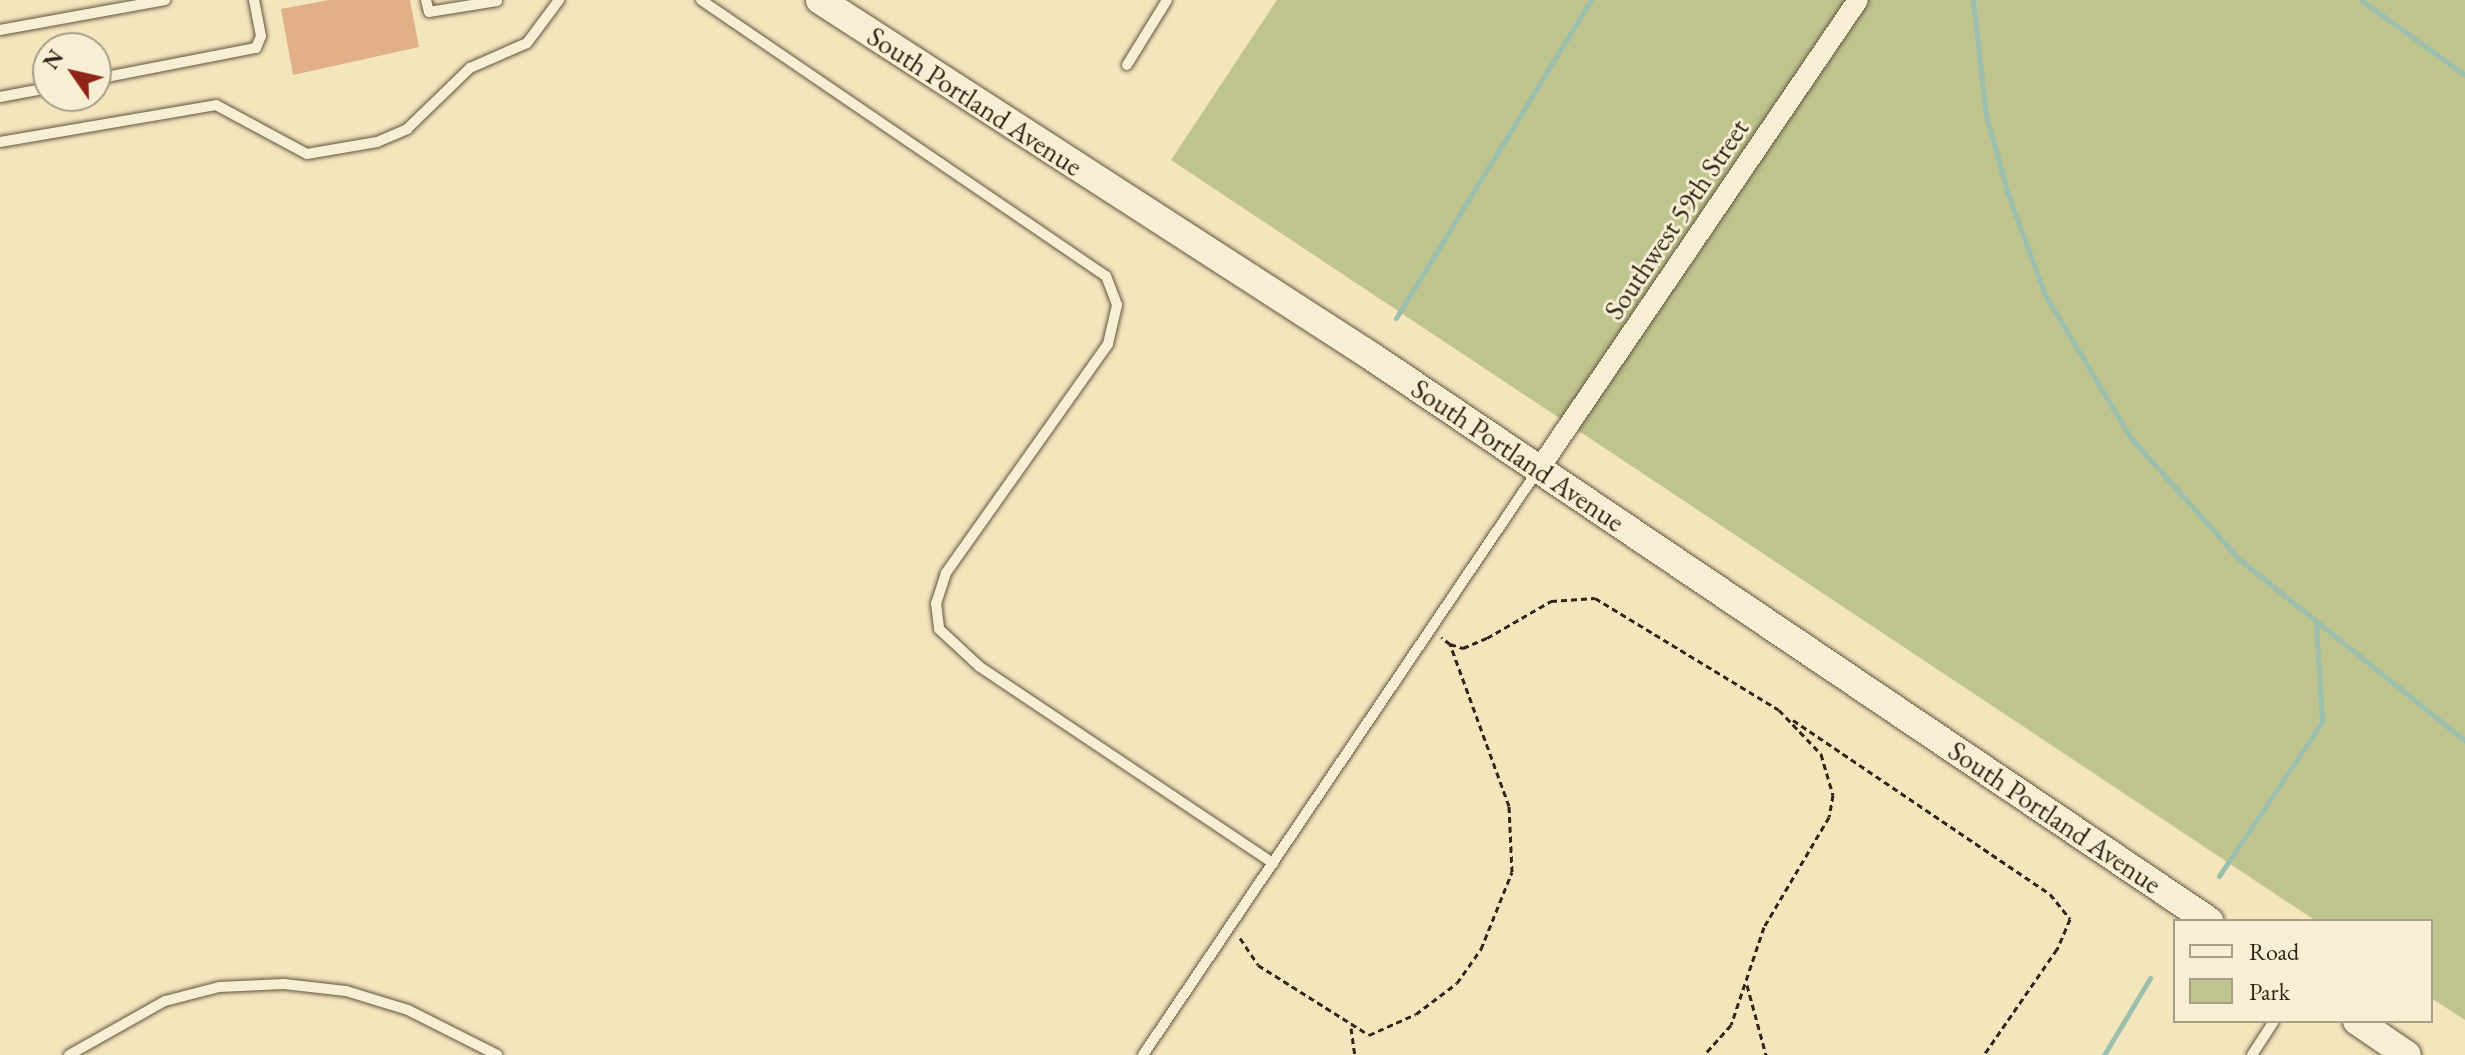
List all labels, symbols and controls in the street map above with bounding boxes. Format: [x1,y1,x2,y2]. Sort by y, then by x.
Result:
street label: South Portland Avenue [861,19,1089,183]
north arrow [32,32,112,112]
text: N [36,44,70,75]
street label: Southwest 59th Street [1597,113,1755,325]
street label: South Portland Avenue [1405,371,1631,539]
street label: South Portland Avenue [1942,733,2168,901]
legend [2173,919,2433,1023]
text: Road [2249,936,2299,967]
text: Park [2249,976,2290,1007]

